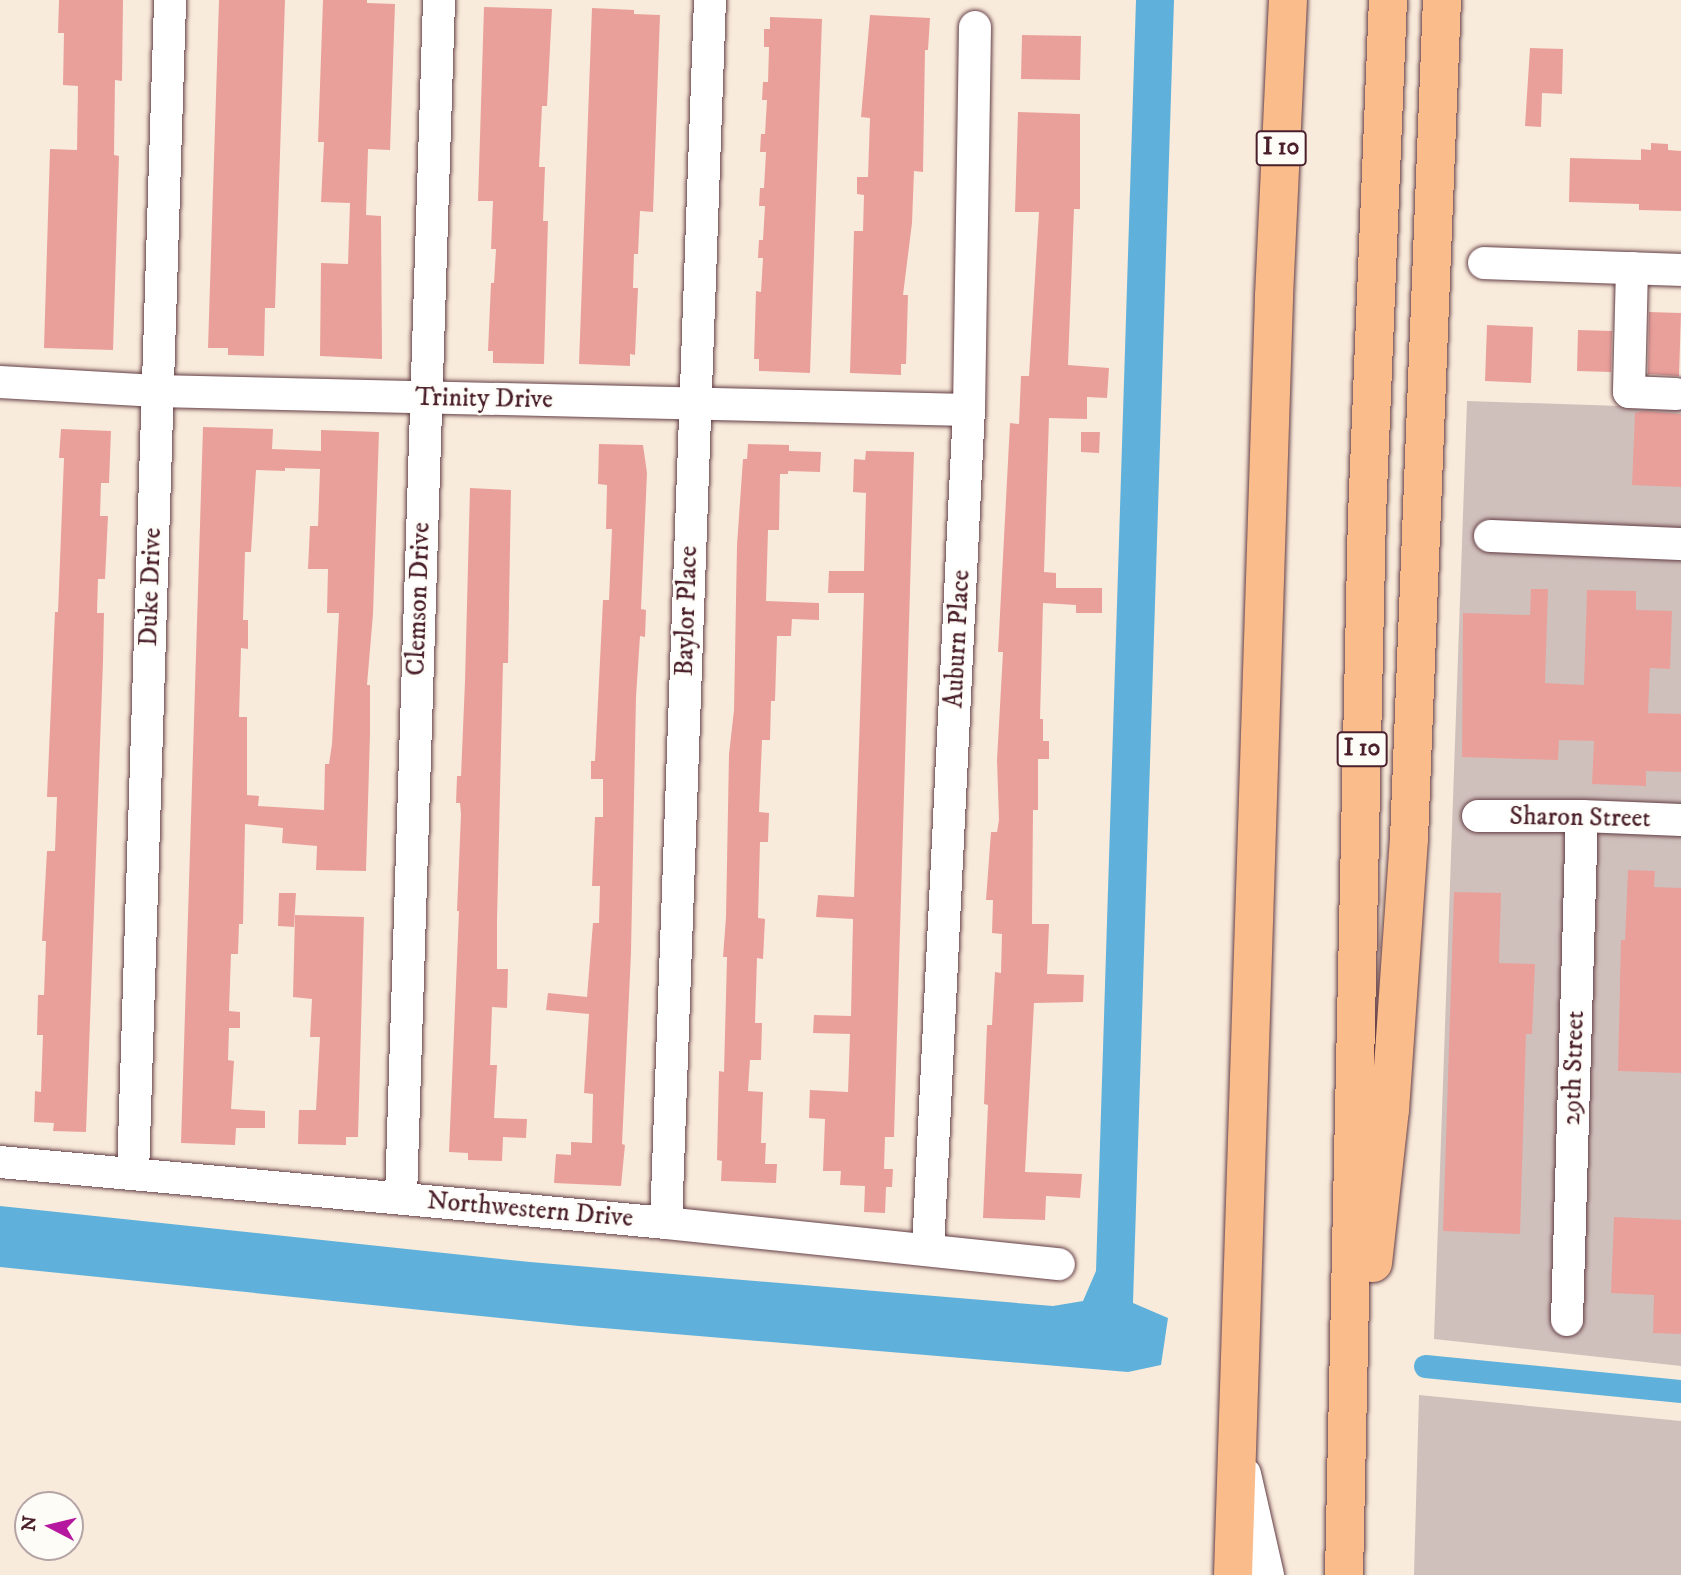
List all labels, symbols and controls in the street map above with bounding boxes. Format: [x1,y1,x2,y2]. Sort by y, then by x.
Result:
road number: I 10 [1255,128,1307,168]
street label: Trinity Drive [415,382,553,416]
street label: Clemson Drive [401,522,437,676]
street label: Duke Drive [133,527,169,647]
street label: Baylor Place [669,545,705,677]
street label: Auburn Place [939,569,977,709]
road number: I 10 [1336,728,1388,770]
street label: Sharon Street [1509,801,1651,835]
street label: 29th Street [1556,1010,1592,1126]
street label: Northwestern Drive [426,1185,634,1235]
north arrow [14,1491,84,1561]
text: N [17,1514,42,1533]

